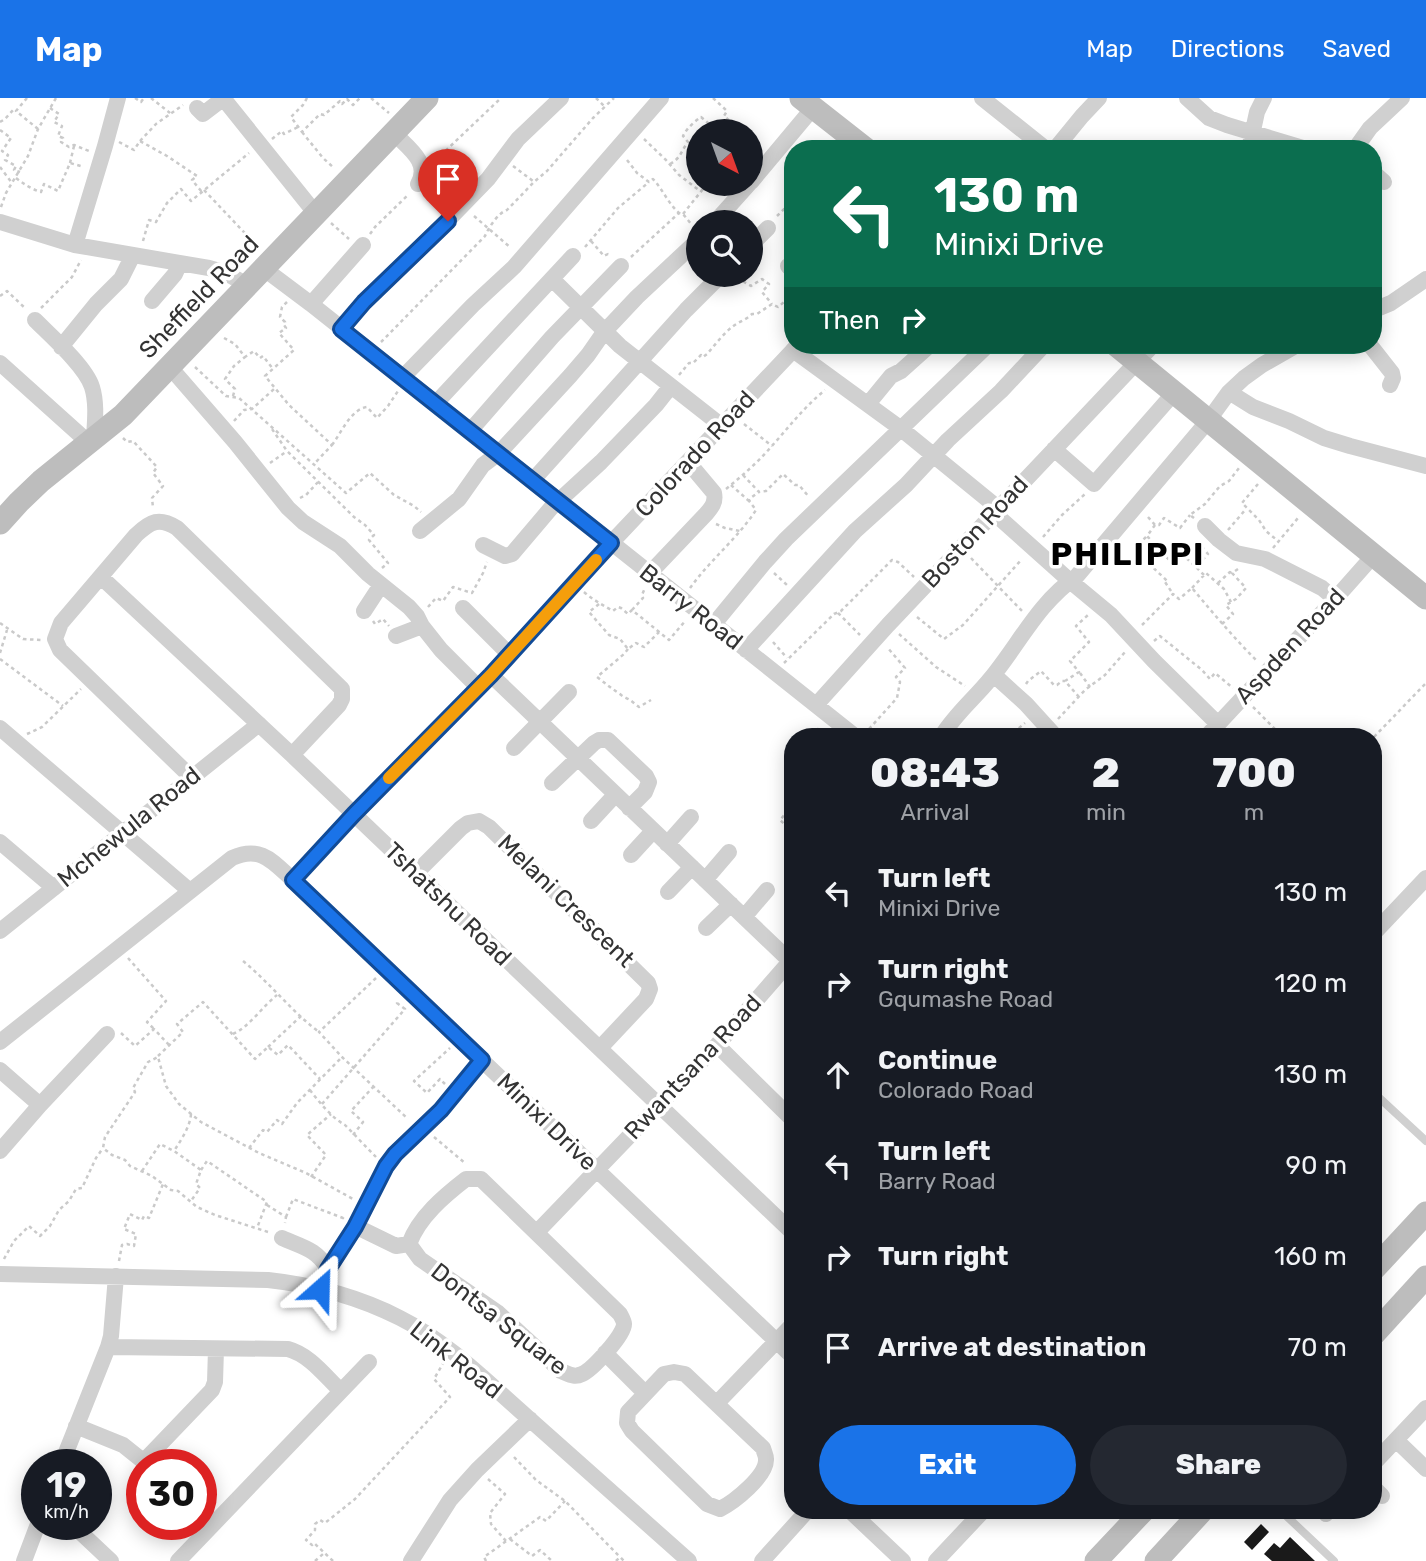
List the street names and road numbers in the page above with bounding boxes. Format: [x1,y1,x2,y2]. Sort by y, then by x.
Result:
street label: Sheffield Road [133,230,265,364]
street label: Colorado Road [629,385,761,523]
street label: Boston Road [916,470,1034,594]
street label: Barry Road [634,558,748,656]
street label: Aspden Road [1229,582,1351,710]
street label: Mchewula Road [52,761,206,893]
street label: Melani Crescent [492,829,640,973]
street label: Tshatshu Road [379,837,517,971]
street label: Rwantsana Road [619,989,767,1145]
street label: Minixi Drive [491,1068,603,1176]
street label: Dontsa Square [425,1257,573,1381]
street label: Link Road [405,1315,507,1405]

